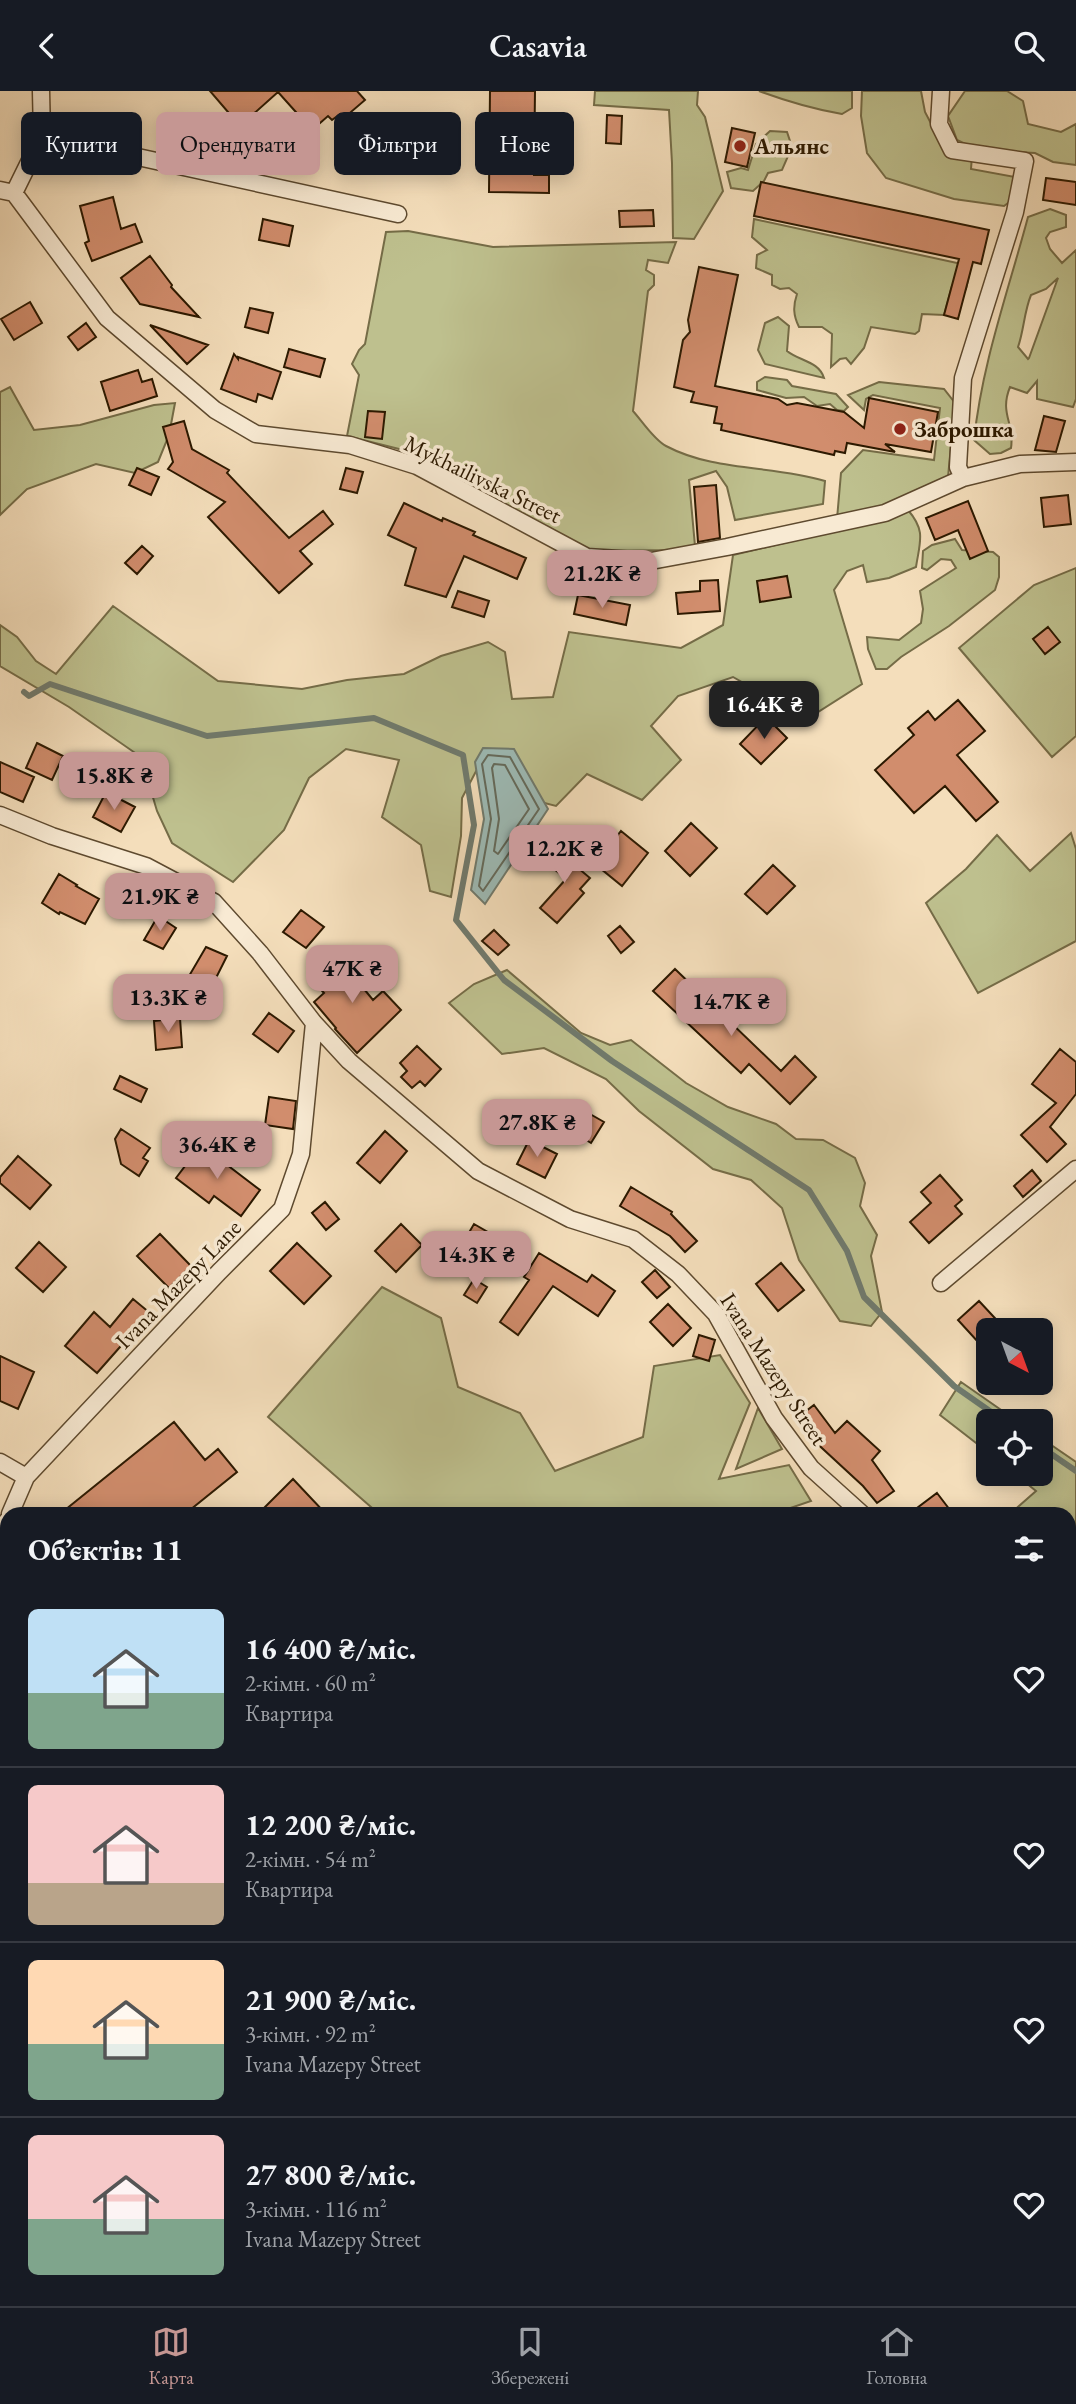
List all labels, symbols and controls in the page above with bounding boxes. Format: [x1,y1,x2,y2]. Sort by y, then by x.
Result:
text: Casavia [489,25,587,67]
icon: back [28,27,66,65]
icon: search [1010,27,1048,65]
chip: Купити [21,112,142,175]
chip: Орендувати [156,112,320,175]
chip: Фільтри [334,112,461,175]
chip: Нове [475,112,574,175]
place label: Альянс [753,131,830,161]
marker: Альянс [732,138,748,154]
place label: Заброшка [914,414,1015,444]
marker: Заброшка [892,421,908,437]
street label: Mykhailivska Street [400,428,567,530]
pin: 21.2K ₴ [537,551,667,610]
text: 21.2K ₴ [563,558,641,588]
pin: 16.4K ₴ [699,681,829,741]
text: 16.4K ₴ [725,689,803,719]
pin: 15.8K ₴ [49,753,179,812]
text: 15.8K ₴ [75,760,153,790]
pin: 12.2K ₴ [499,825,629,885]
text: 12.2K ₴ [525,833,603,863]
pin: 21.9K ₴ [95,873,225,933]
text: 21.9K ₴ [121,881,199,911]
pin: 47K ₴ [303,946,401,1005]
text: 47K ₴ [322,953,382,983]
pin: 13.3K ₴ [103,975,233,1034]
pin: 14.7K ₴ [666,979,796,1038]
text: 13.3K ₴ [129,982,207,1012]
text: 14.7K ₴ [692,986,770,1016]
pin: 27.8K ₴ [472,1100,602,1159]
text: 27.8K ₴ [498,1107,576,1137]
pin: 36.4K ₴ [152,1121,282,1181]
text: 36.4K ₴ [178,1129,256,1159]
street label: Ivana Mazepy Lane [109,1213,248,1355]
pin: 14.3K ₴ [411,1231,541,1291]
text: 14.3K ₴ [437,1239,515,1269]
street label: Ivana Mazepy Street [714,1287,835,1452]
north arrow [976,1318,1054,1395]
map controls [976,1318,1053,1486]
button: locate [976,1409,1053,1486]
text: Об’єктів: 11 [28,1530,183,1569]
icon: filters [1010,1530,1048,1568]
text: 16 400 ₴/міс. [245,1629,416,1668]
icon: home [84,1637,168,1721]
icon: heart [1010,1660,1048,1698]
text: 2-кімн. · 60 m² [245,1668,376,1698]
text: Квартира [245,1698,333,1728]
text: 12 200 ₴/міс. [245,1805,416,1844]
icon: home [84,1813,168,1897]
icon: heart [1010,1836,1048,1874]
text: 2-кімн. · 54 m² [245,1844,376,1874]
text: Квартира [245,1874,333,1904]
text: 21 900 ₴/міс. [245,1980,416,2019]
icon: home [84,1988,168,2072]
icon: heart [1010,2011,1048,2049]
text: 3-кімн. · 92 m² [245,2019,376,2049]
text: Ivana Mazepy Street [245,2049,421,2079]
text: 27 800 ₴/міс. [245,2155,416,2194]
icon: home [84,2163,168,2247]
icon: heart [1010,2186,1048,2224]
text: 3-кімн. · 116 m² [245,2194,387,2224]
text: Ivana Mazepy Street [245,2224,421,2254]
tab: Карта [149,2323,194,2390]
tab: Збережені [491,2323,569,2390]
tab: Головна [866,2323,927,2390]

